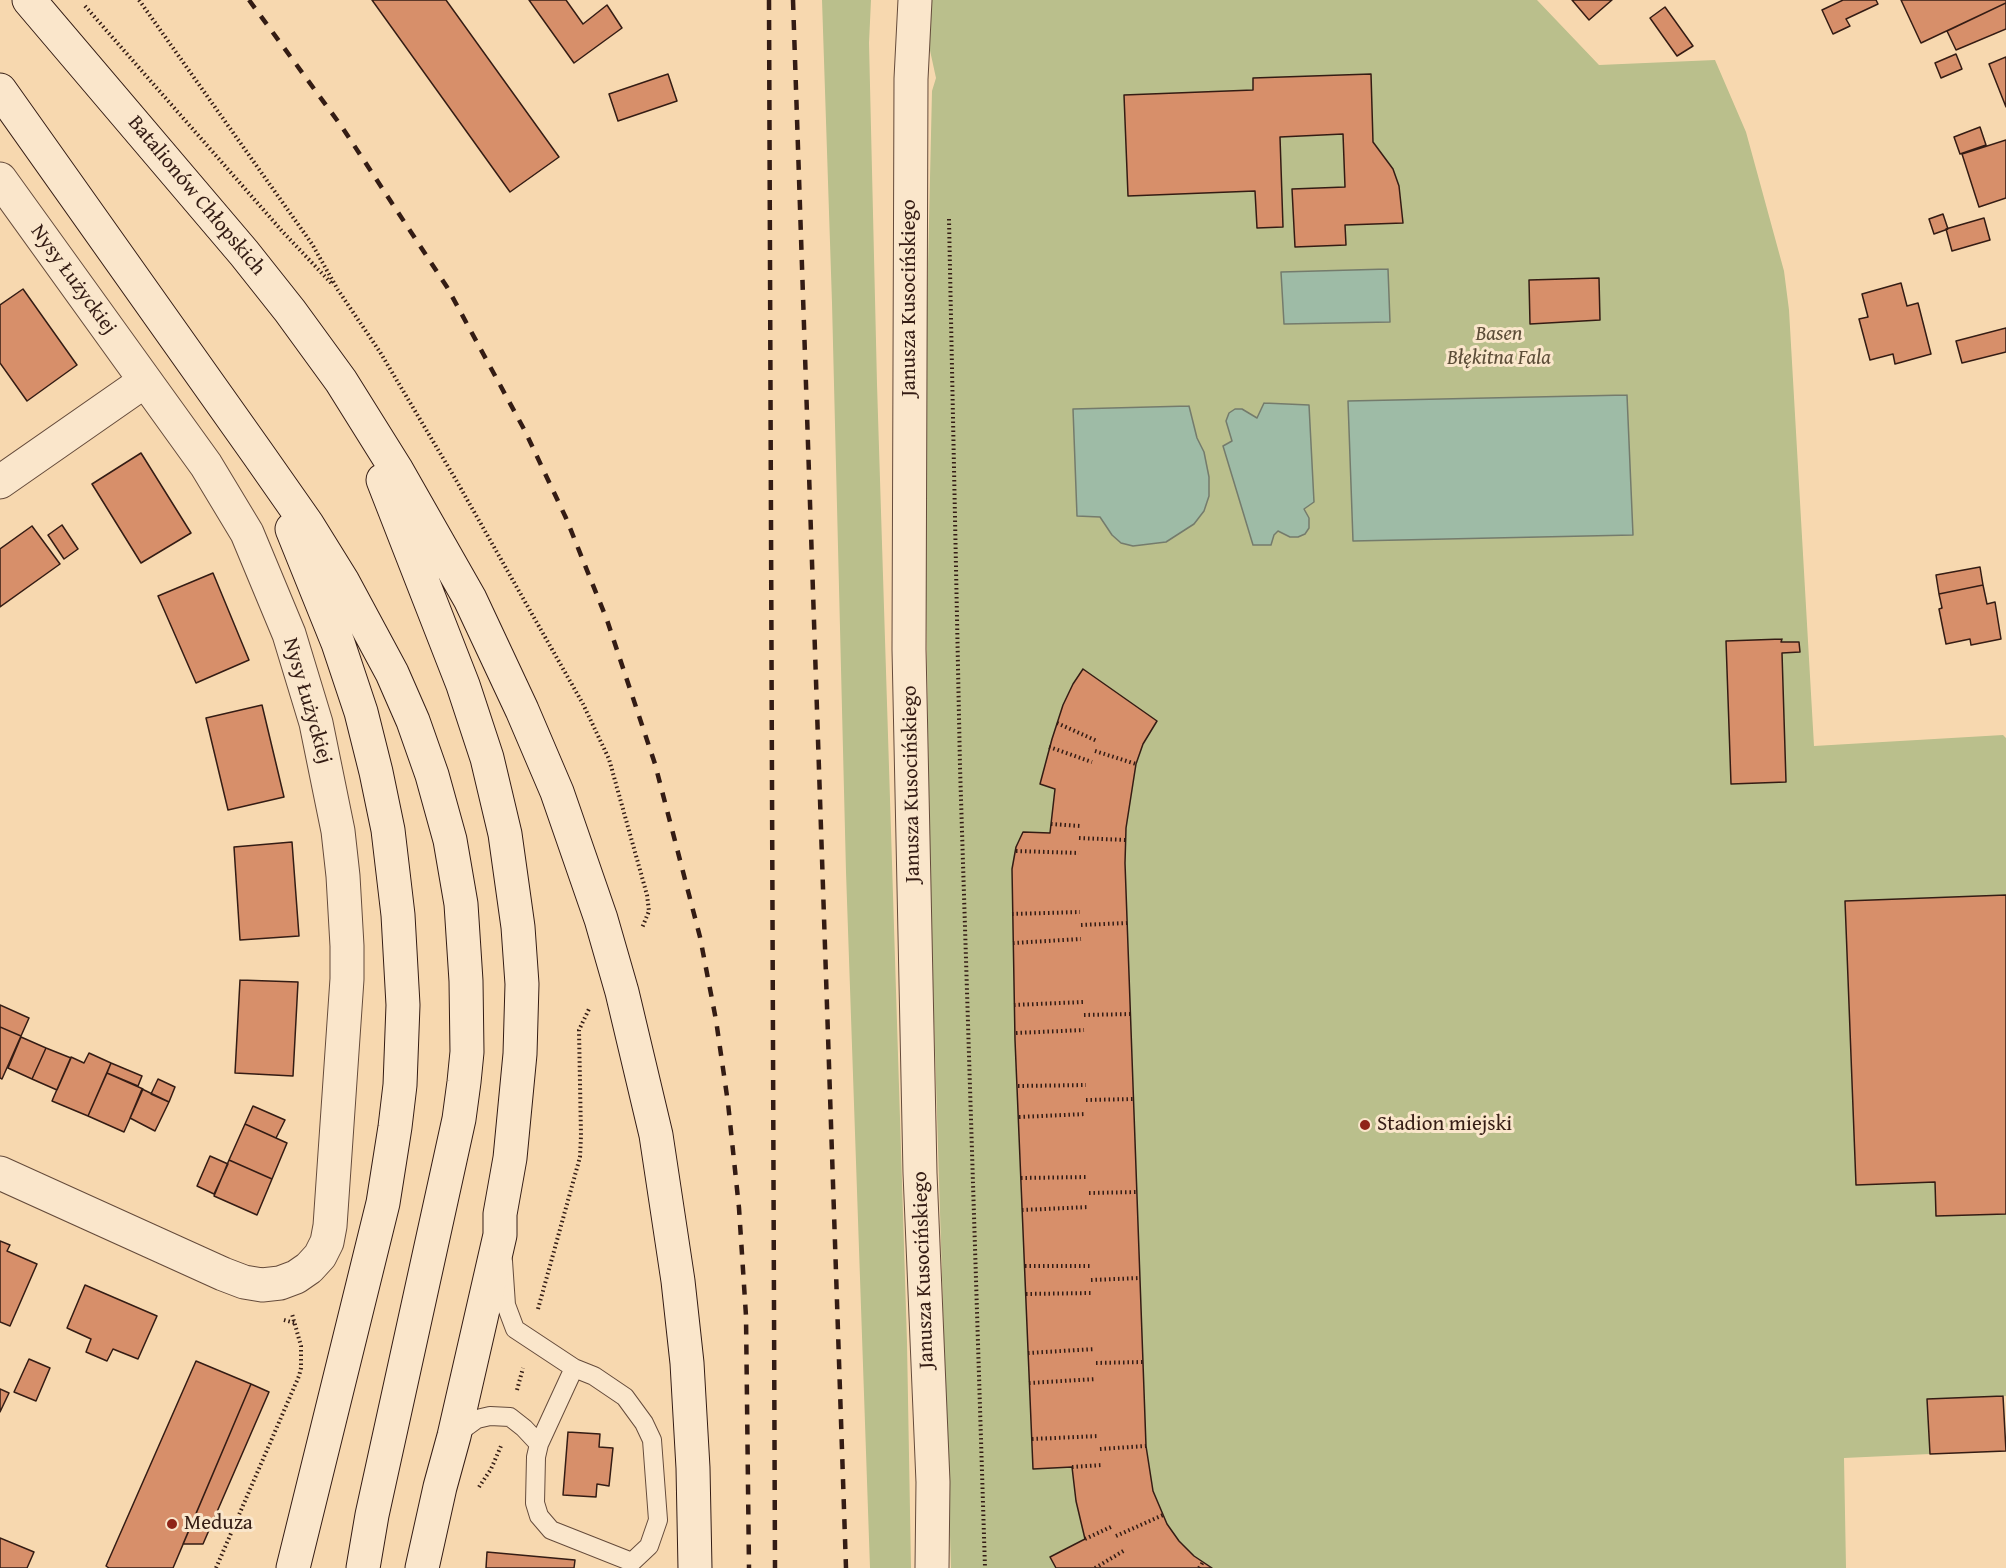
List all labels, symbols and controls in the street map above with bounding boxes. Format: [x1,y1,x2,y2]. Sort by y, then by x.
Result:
street label: Batalionów Chłopskich [122,111,270,281]
street label: Janusza Kusocińskiego [897,199,923,397]
street label: Nysy Łużyckiej [25,220,121,340]
park label: Basen Błękitna Fala [1447,322,1551,372]
street label: Nysy Łużyckiej [277,635,337,767]
street label: Janusza Kusocińskiego [898,685,926,883]
place label: Stadion miejski [1377,1112,1512,1138]
marker: Stadion miejski [1358,1118,1372,1132]
street label: Janusza Kusocińskiego [908,1171,940,1369]
place label: Meduza [184,1511,253,1537]
marker: Meduza [165,1517,179,1531]

